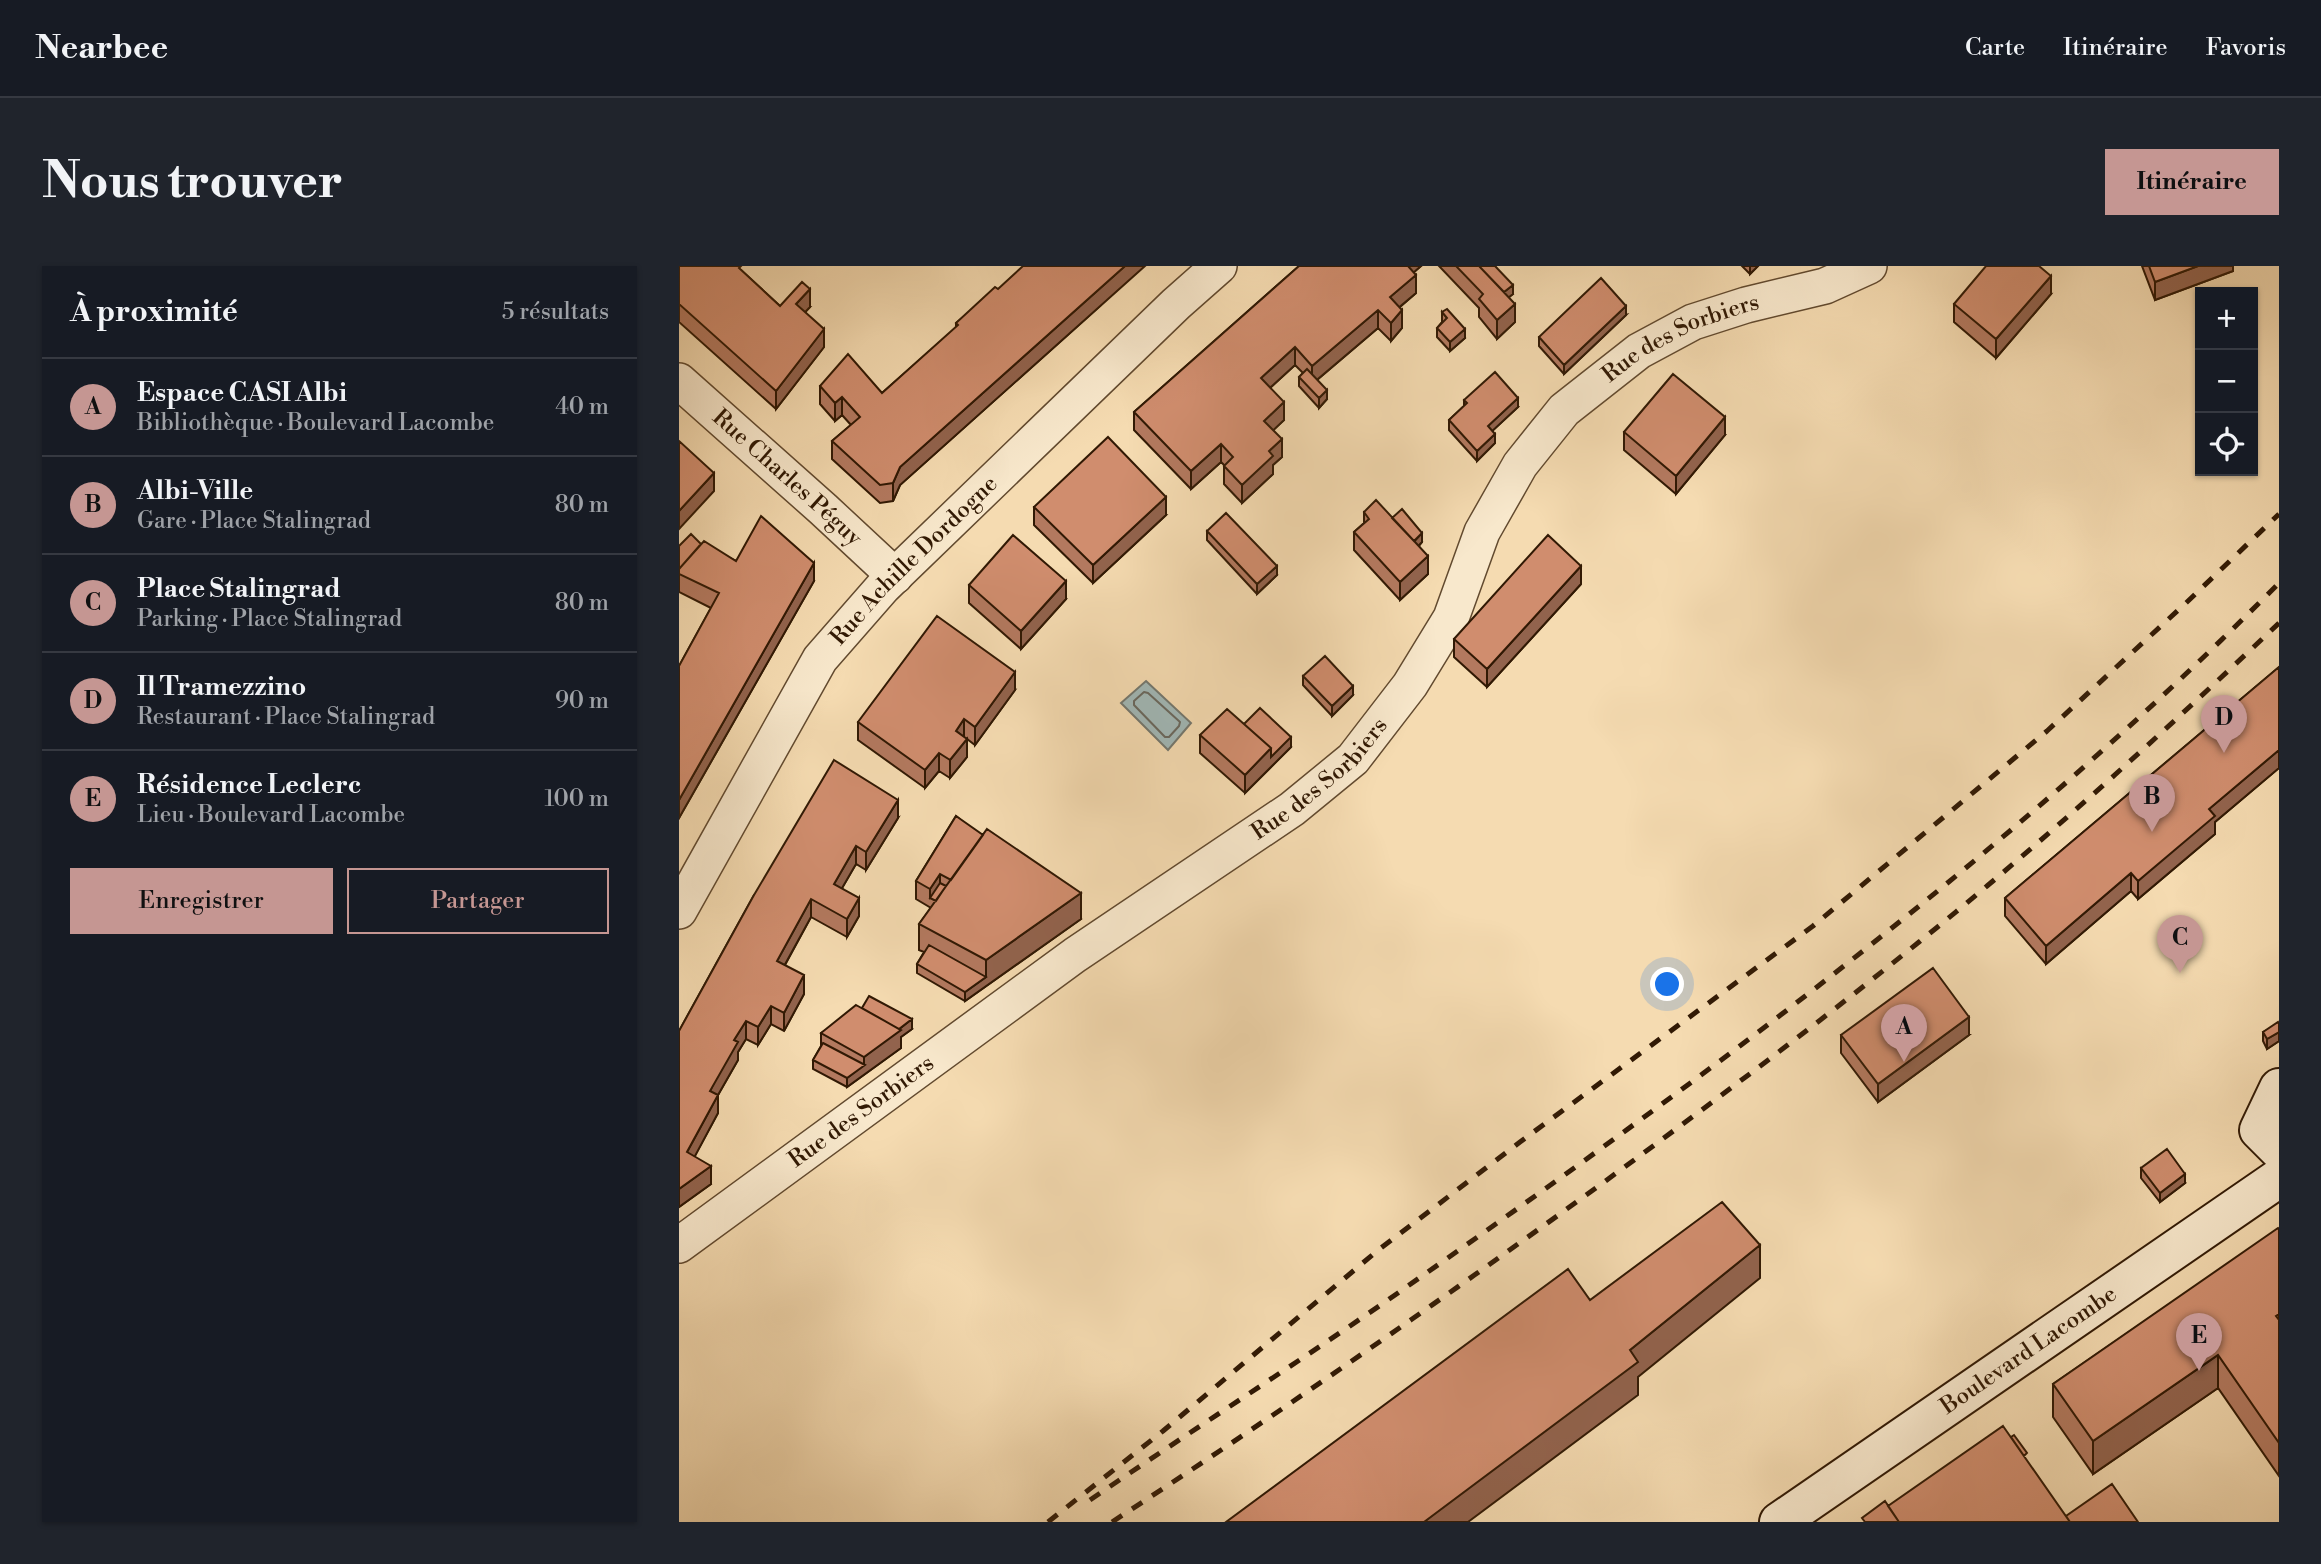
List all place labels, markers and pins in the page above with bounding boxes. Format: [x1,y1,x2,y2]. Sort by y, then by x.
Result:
pin: D [2201,695,2247,753]
pin: B [2129,774,2175,832]
pin: C [2157,915,2203,973]
pin: A [1881,1004,1927,1062]
pin: E [2176,1313,2222,1371]

